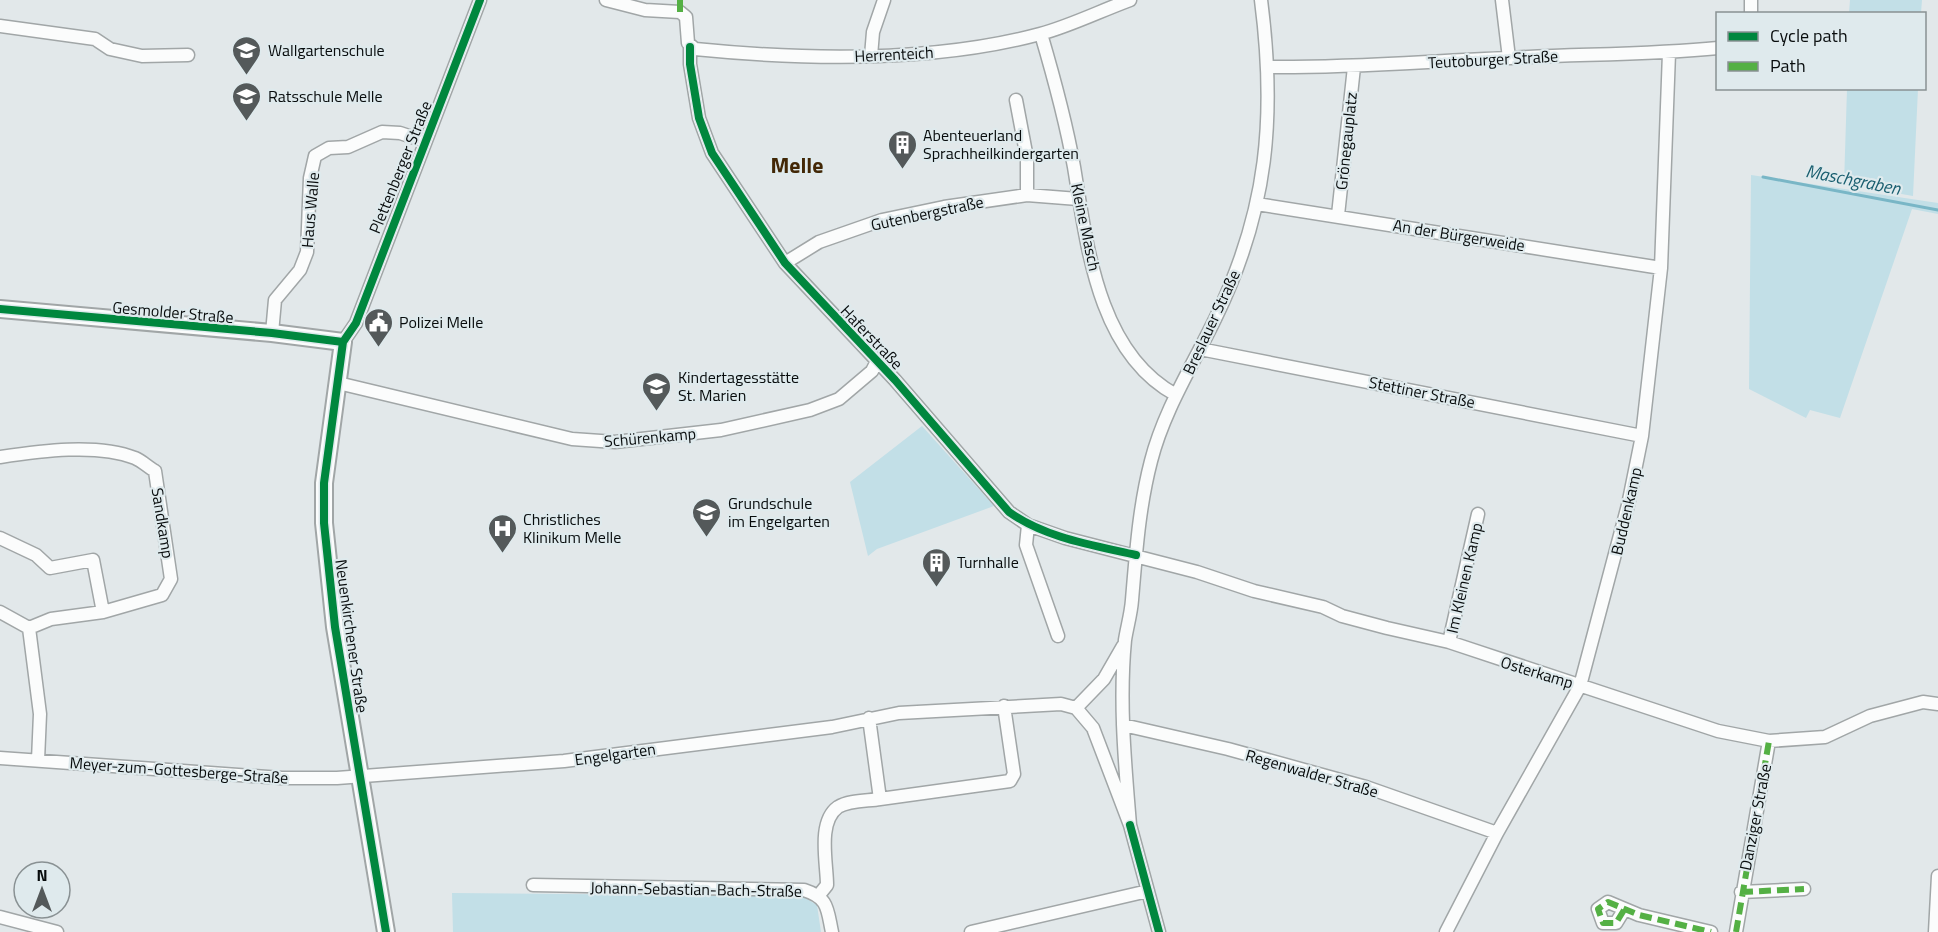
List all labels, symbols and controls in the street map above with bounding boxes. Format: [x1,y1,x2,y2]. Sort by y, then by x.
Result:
legend [1716,12,1926,90]
text: Cycle path [1770,22,1848,49]
school or university icon: Wallgartenschule [231,34,263,76]
place label: Wallgartenschule [268,38,385,62]
street label: Herrenteich [854,40,934,68]
street label: Teutoburger Straße [1427,44,1559,74]
text: Path [1770,52,1806,79]
school or university icon: Ratsschule Melle [231,80,263,122]
place label: Ratsschule Melle [268,84,383,108]
street label: Grönegauplatz [1329,91,1363,191]
street label: Plettenberger Straße [362,97,438,237]
place label: Abenteuerland Sprachheilkindergarten [923,123,1079,165]
building icon: Abenteuerland Sprachheilkindergarten [886,128,918,170]
district label: Melle [770,148,824,182]
water label: Maschgraben [1803,157,1904,202]
street label: Haus Walle [295,171,325,249]
street label: Kleine Masch [1065,181,1107,273]
street label: Gutenbergstraße [868,189,986,237]
street label: An der Bürgerweide [1391,213,1527,257]
street label: Breslauer Straße [1176,266,1246,378]
street label: Gesmolder Straße [111,295,235,329]
street label: Haferstraße [835,299,909,375]
public building icon: Polizei Melle [362,306,394,348]
place label: Polizei Melle [399,310,483,334]
place label: Kindertagesstätte St. Marien [678,365,799,407]
school or university icon: Kindertagesstätte St. Marien [641,370,673,412]
street label: Stettiner Straße [1367,370,1477,414]
street label: Schürenkamp [603,421,697,453]
street label: Buddenkamp [1604,465,1648,557]
street label: Sandkamp [146,486,180,560]
place label: Grundschule im Engelgarten [728,491,830,533]
school or university icon: Grundschule im Engelgarten [691,496,723,538]
place label: Christliches Klinikum Melle [523,507,621,549]
hospital icon: Christliches Klinikum Melle [486,512,518,554]
street label: Im Kleinen Kamp [1440,520,1488,636]
building icon: Turnhalle [920,546,952,588]
place label: Turnhalle [957,550,1019,574]
street label: Neuenkirchener Straße [329,558,375,714]
street label: Osterkamp [1498,650,1576,694]
street label: Engelgarten [573,736,657,772]
street label: Regenwalder Straße [1243,743,1381,803]
street label: Meyer-zum-Gottesberge-Straße [69,750,289,790]
street label: Danziger Straße [1733,762,1777,872]
north arrow [12,860,72,920]
text: N [36,863,48,887]
street label: Johann-Sebastian-Bach-Straße [590,875,802,903]

